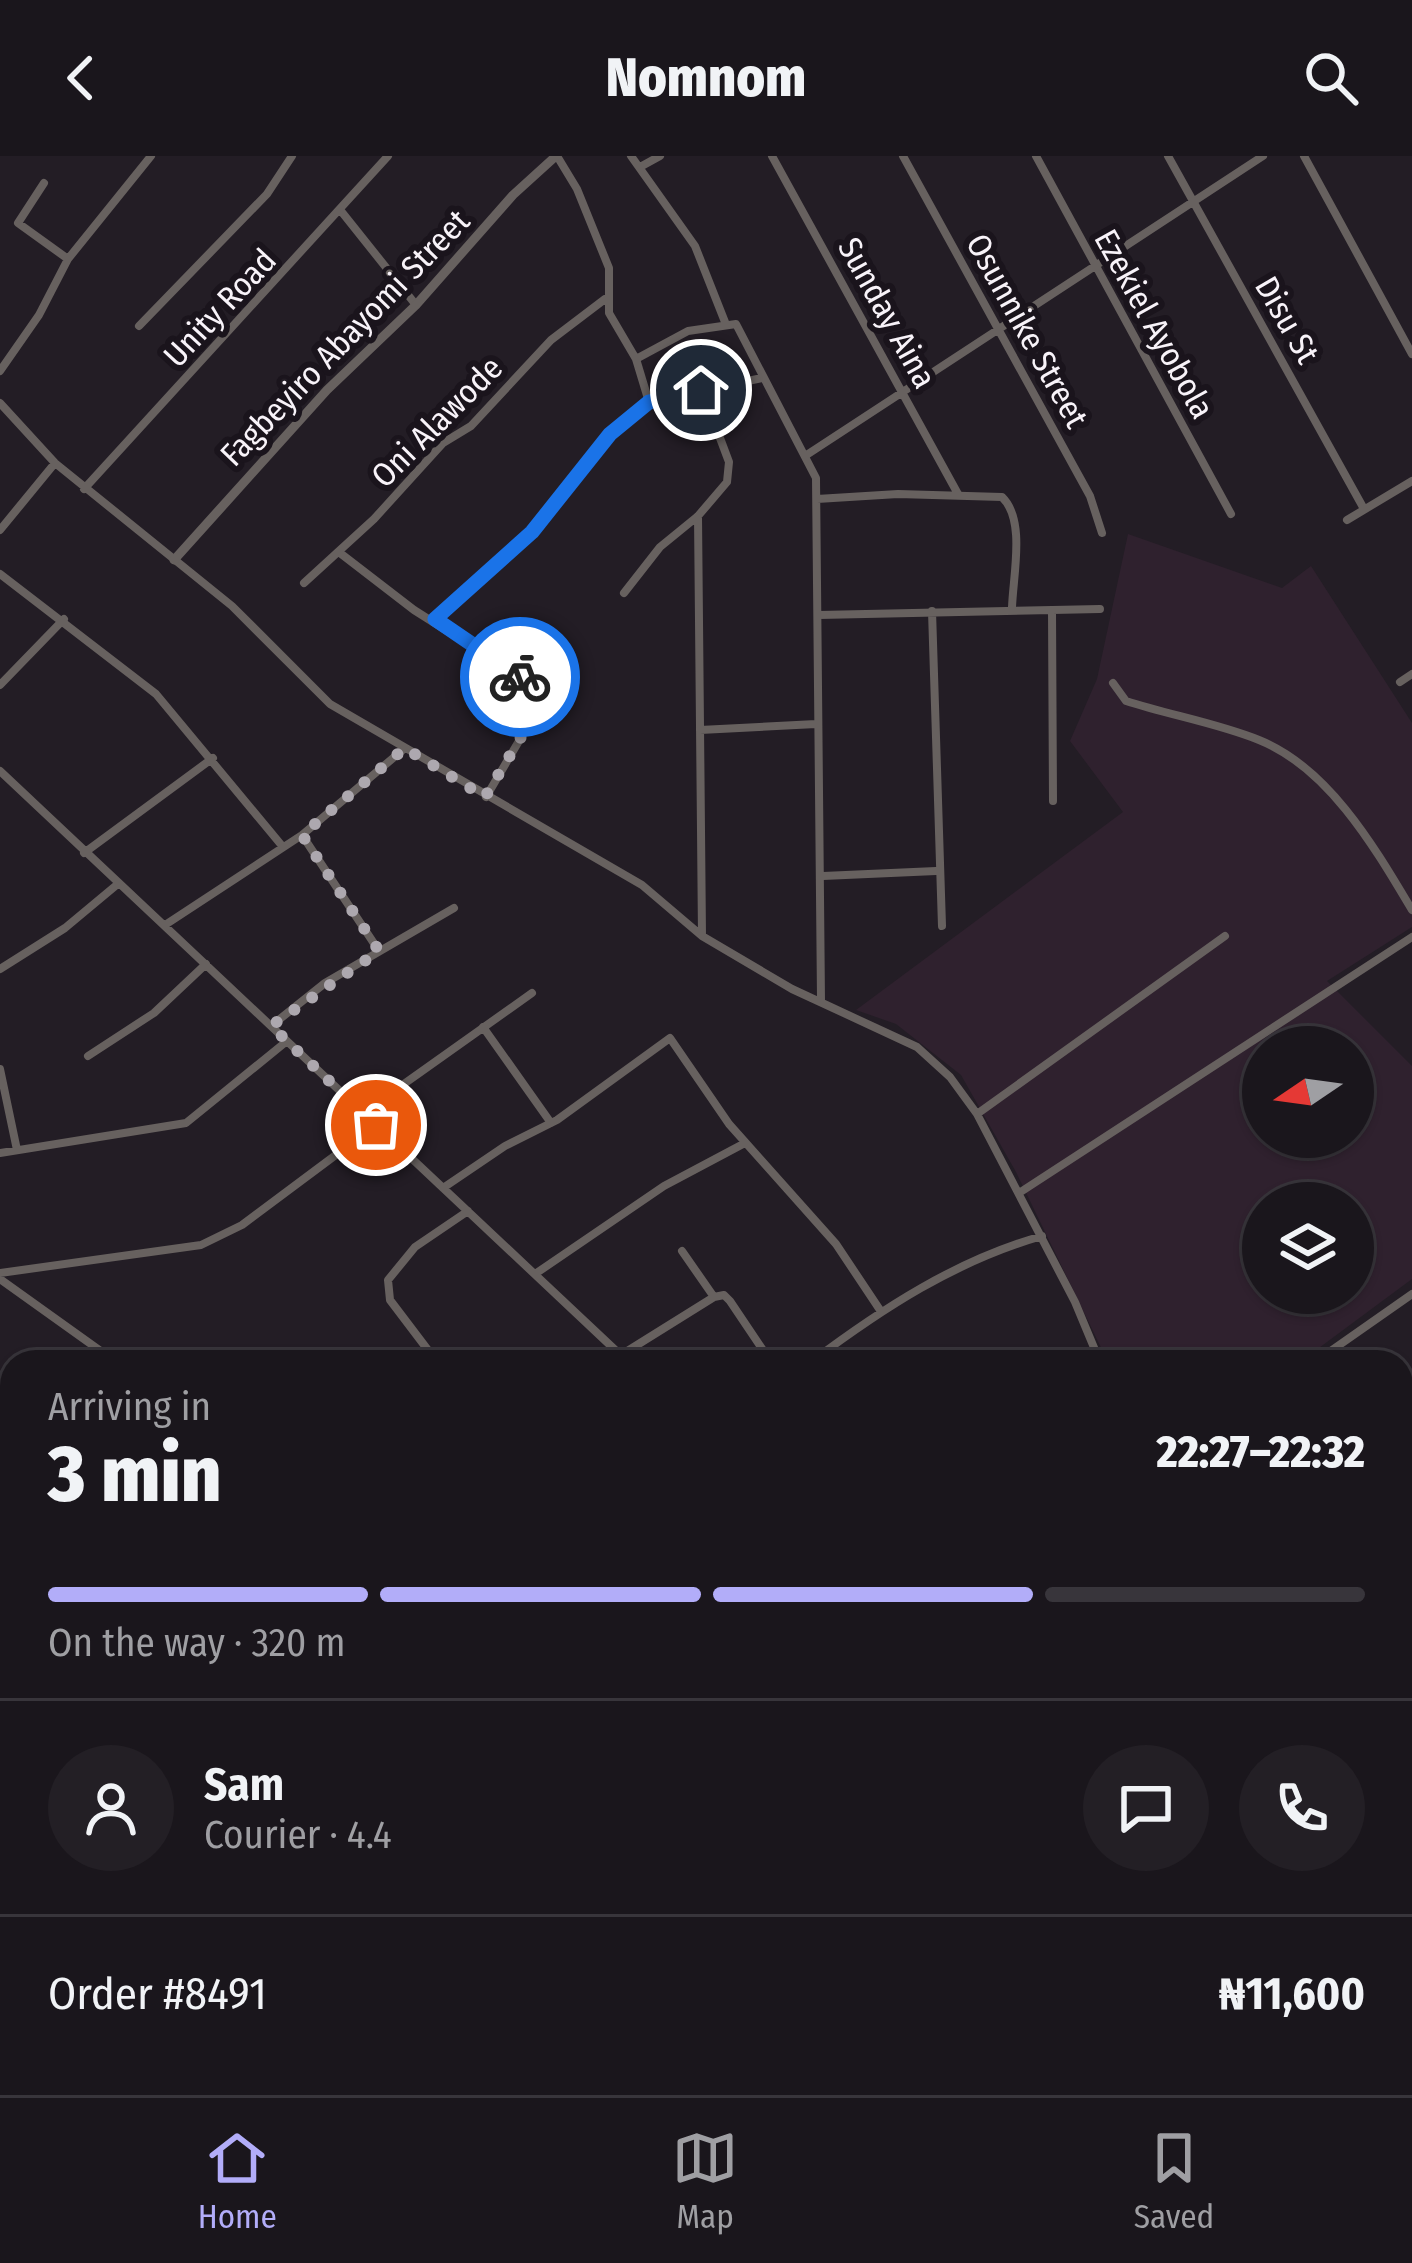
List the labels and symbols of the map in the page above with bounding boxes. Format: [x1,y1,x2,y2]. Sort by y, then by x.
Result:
street label: Fagbeyiro Abayomi Street [212,201,478,475]
street label: Ezekiel Ayobola [1086,222,1222,426]
street label: Osunnike Street [957,227,1097,435]
street label: Sunday Aina [829,231,945,395]
street label: Unity Road [155,241,285,375]
street label: Disu St [1246,269,1328,371]
pin [650,339,752,441]
street label: Oni Alawode [363,348,511,496]
courier [460,617,580,737]
north arrow [1242,1026,1374,1158]
pin [325,1074,427,1176]

